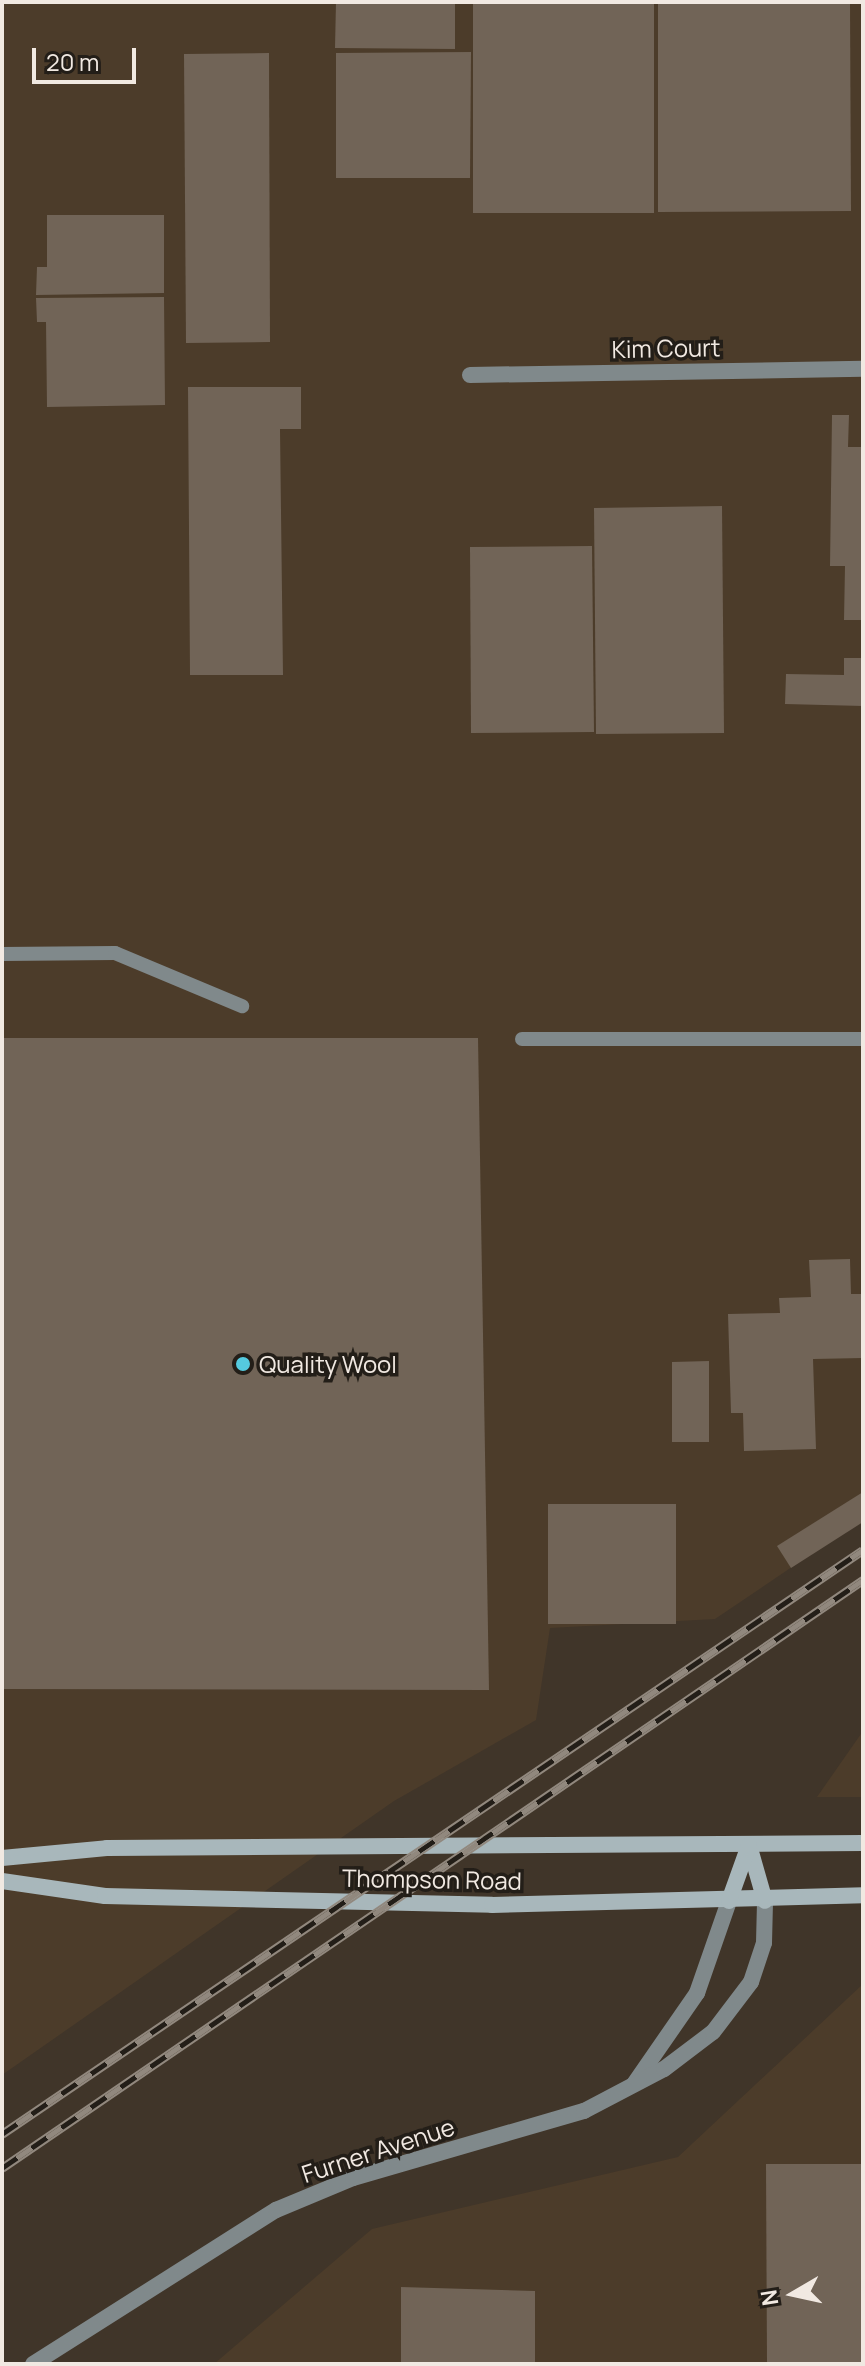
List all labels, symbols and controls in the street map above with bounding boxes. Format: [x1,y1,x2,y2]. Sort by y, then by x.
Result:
scale bar [36,32,140,82]
text: 20 m [46,45,99,78]
street label: Kim Court [611,333,721,363]
place label: Quality Wool [259,1350,397,1378]
marker: Quality Wool [234,1355,252,1373]
street label: Thompson Road [342,1863,522,1895]
street label: Furner Avenue [298,2112,458,2188]
north arrow [753,2254,833,2334]
text: N [753,2288,785,2308]

